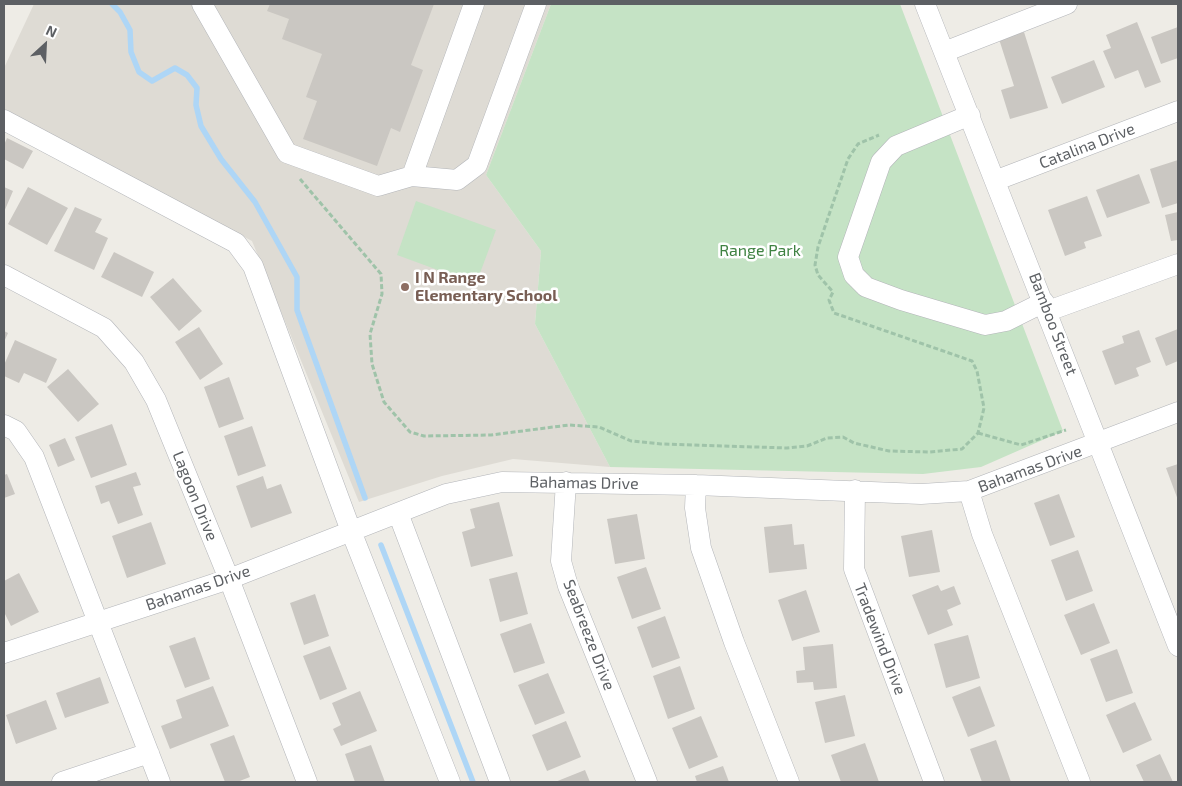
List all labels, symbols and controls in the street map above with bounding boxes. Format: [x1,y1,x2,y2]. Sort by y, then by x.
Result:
north arrow [20,20,70,70]
text: N [43,21,60,41]
street label: Catalina Drive [1036,119,1138,173]
park label: Range Park [719,241,801,261]
place label: I N Range Elementary School [415,268,558,306]
street label: Bamboo Street [1025,270,1081,378]
marker: I N Range Elementary School [399,281,411,293]
street label: Bahamas Drive [975,441,1085,497]
street label: Lagoon Drive [168,448,222,544]
street label: Bahamas Drive [529,472,639,494]
street label: Bahamas Drive [143,561,253,615]
street label: Seabreeze Drive [559,577,619,693]
street label: Tradewind Drive [850,581,910,697]

